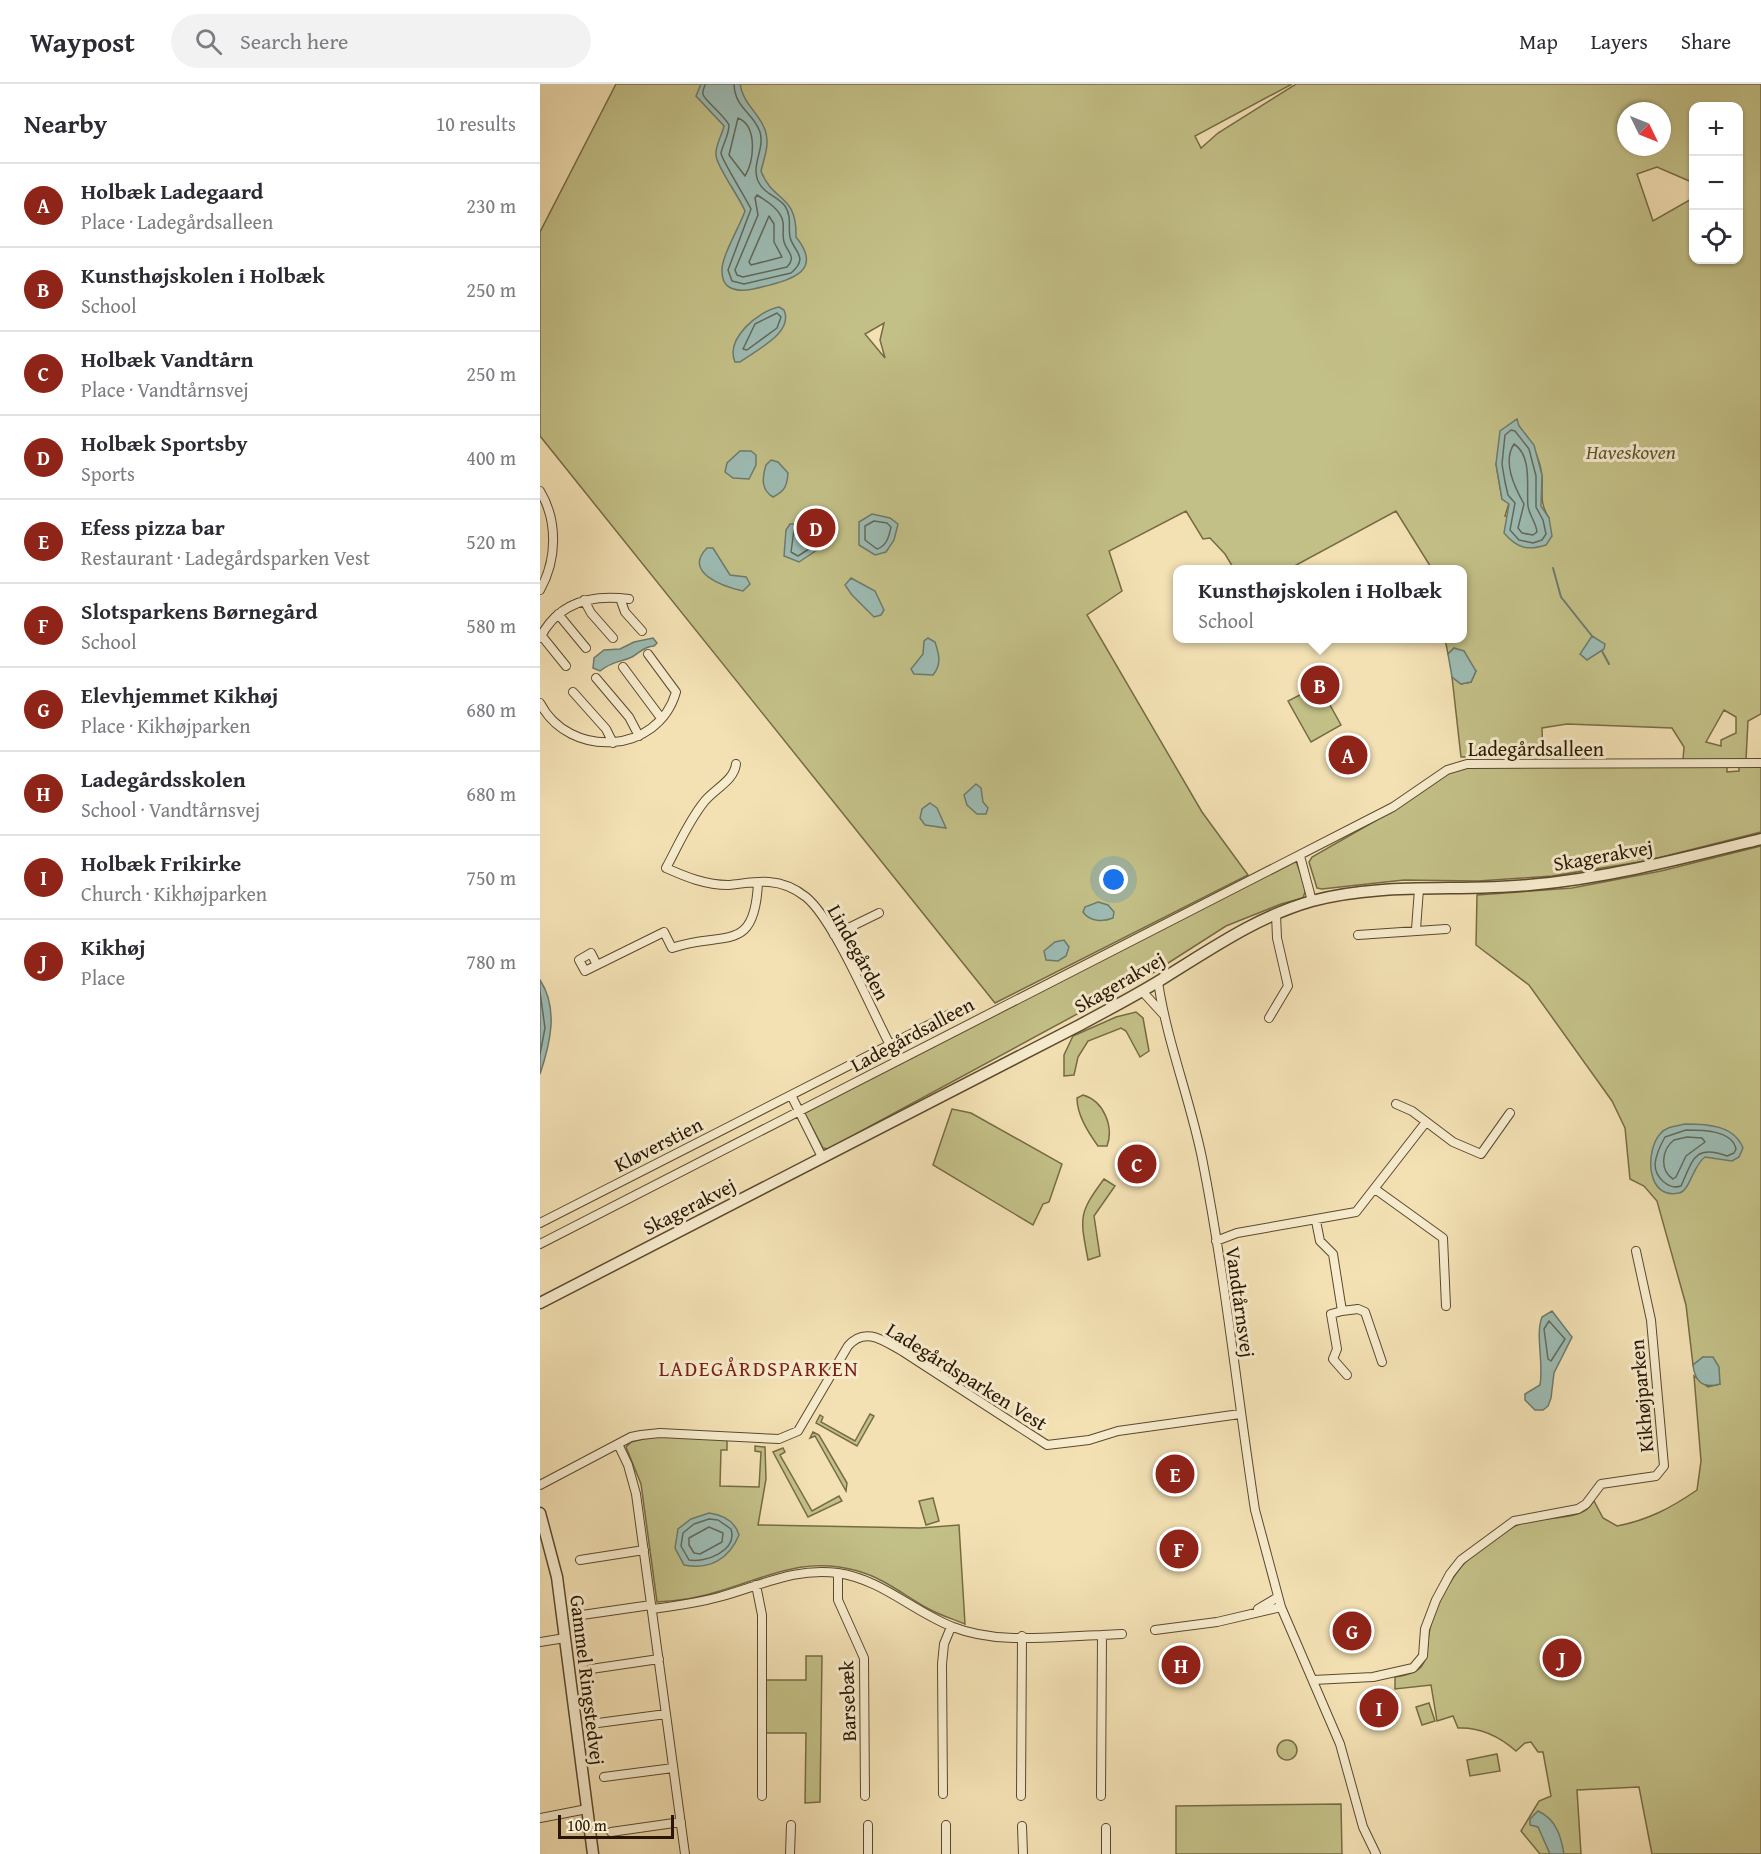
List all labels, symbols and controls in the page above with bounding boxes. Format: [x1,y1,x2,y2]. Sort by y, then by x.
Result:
search box [171,14,591,68]
text: Waypost [30,21,135,62]
icon: search [192,25,225,58]
text: Search here [240,25,348,57]
text: Map [1519,26,1558,57]
text: Layers [1591,26,1648,57]
text: Share [1681,26,1731,57]
north arrow [1617,102,1671,156]
map controls [1689,102,1743,264]
button: + [1689,102,1743,156]
text: Nearby [24,104,107,143]
text: 10 results [436,109,516,138]
button: − [1689,156,1743,210]
text: Holbæk Ladegaard [81,175,263,207]
text: A [37,191,50,220]
text: 230 m [466,191,516,220]
text: Place · Ladegårdsalleen [81,207,273,236]
button: locate [1689,210,1743,264]
text: Kunsthøjskolen i Holbæk [81,259,325,291]
text: B [37,275,50,304]
text: 250 m [466,275,516,304]
text: School [81,291,137,320]
text: Holbæk Vandtårn [81,343,254,375]
text: C [38,359,49,388]
text: 250 m [466,359,516,388]
text: Place · Vandtårnsvej [81,375,249,404]
text: Holbæk Sportsby [81,427,248,459]
park label: Haveskoven [1585,437,1676,466]
text: D [37,443,50,472]
text: 400 m [466,443,516,472]
text: Sports [81,459,135,488]
pin: D [796,506,836,550]
text: Efess pizza bar [81,511,225,543]
text: E [38,527,49,556]
text: 520 m [466,527,516,556]
text: Restaurant · Ladegårdsparken Vest [81,543,370,572]
popup [1173,565,1467,643]
text: Kunsthøjskolen i Holbæk [1198,574,1442,606]
text: Slotsparkens Børnegård [81,595,318,627]
text: School [1198,606,1254,635]
text: F [38,611,49,640]
text: 580 m [466,611,516,640]
text: School [81,627,137,656]
pin: B [1300,662,1340,708]
text: Elevhjemmet Kikhøj [81,679,278,711]
text: G [37,695,50,724]
text: 680 m [466,695,516,724]
text: Place · Kikhøjparken [81,711,250,740]
pin: A [1328,732,1368,778]
street label: Ladegårdsalleen [1468,734,1604,763]
text: Ladegårdsskolen [81,763,246,795]
text: H [37,779,50,808]
text: 680 m [466,779,516,808]
text: School · Vandtårnsvej [81,795,260,824]
street label: Skagerakvej [1551,832,1655,878]
text: Holbæk Frikirke [81,847,241,879]
text: I [40,863,47,892]
text: 750 m [466,863,516,892]
your location [1099,865,1128,894]
text: Church · Kikhøjparken [81,879,267,908]
street label: Lindegården [821,899,897,1005]
text: Kikhøj [81,931,146,963]
street label: Skagerakvej [1068,944,1170,1020]
text: J [40,947,47,976]
text: 780 m [466,947,516,976]
text: Place [81,963,125,992]
street label: Ladegårdsalleen [845,989,979,1079]
street label: Kløverstien [609,1109,707,1179]
pin: C [1118,1142,1156,1186]
street label: Skagerakvej [638,1170,740,1242]
street label: Vandtårnsvej [1219,1245,1263,1359]
street label: Ladegårdsparken Vest [881,1315,1053,1437]
street label: Kikhøjparken [1622,1338,1660,1454]
district label: LADEGÅRDSPARKEN [659,1353,859,1384]
pin: E [1156,1452,1194,1496]
pin: F [1160,1526,1198,1572]
street label: Gammel Ringstedvej [563,1593,613,1767]
pin: G [1332,1608,1372,1654]
pin: J [1542,1636,1582,1680]
pin: H [1162,1642,1200,1688]
street label: Barsebæk [831,1659,863,1742]
pin: I [1360,1686,1398,1730]
scale bar [558,1812,674,1840]
text: 100 m [567,1813,607,1837]

